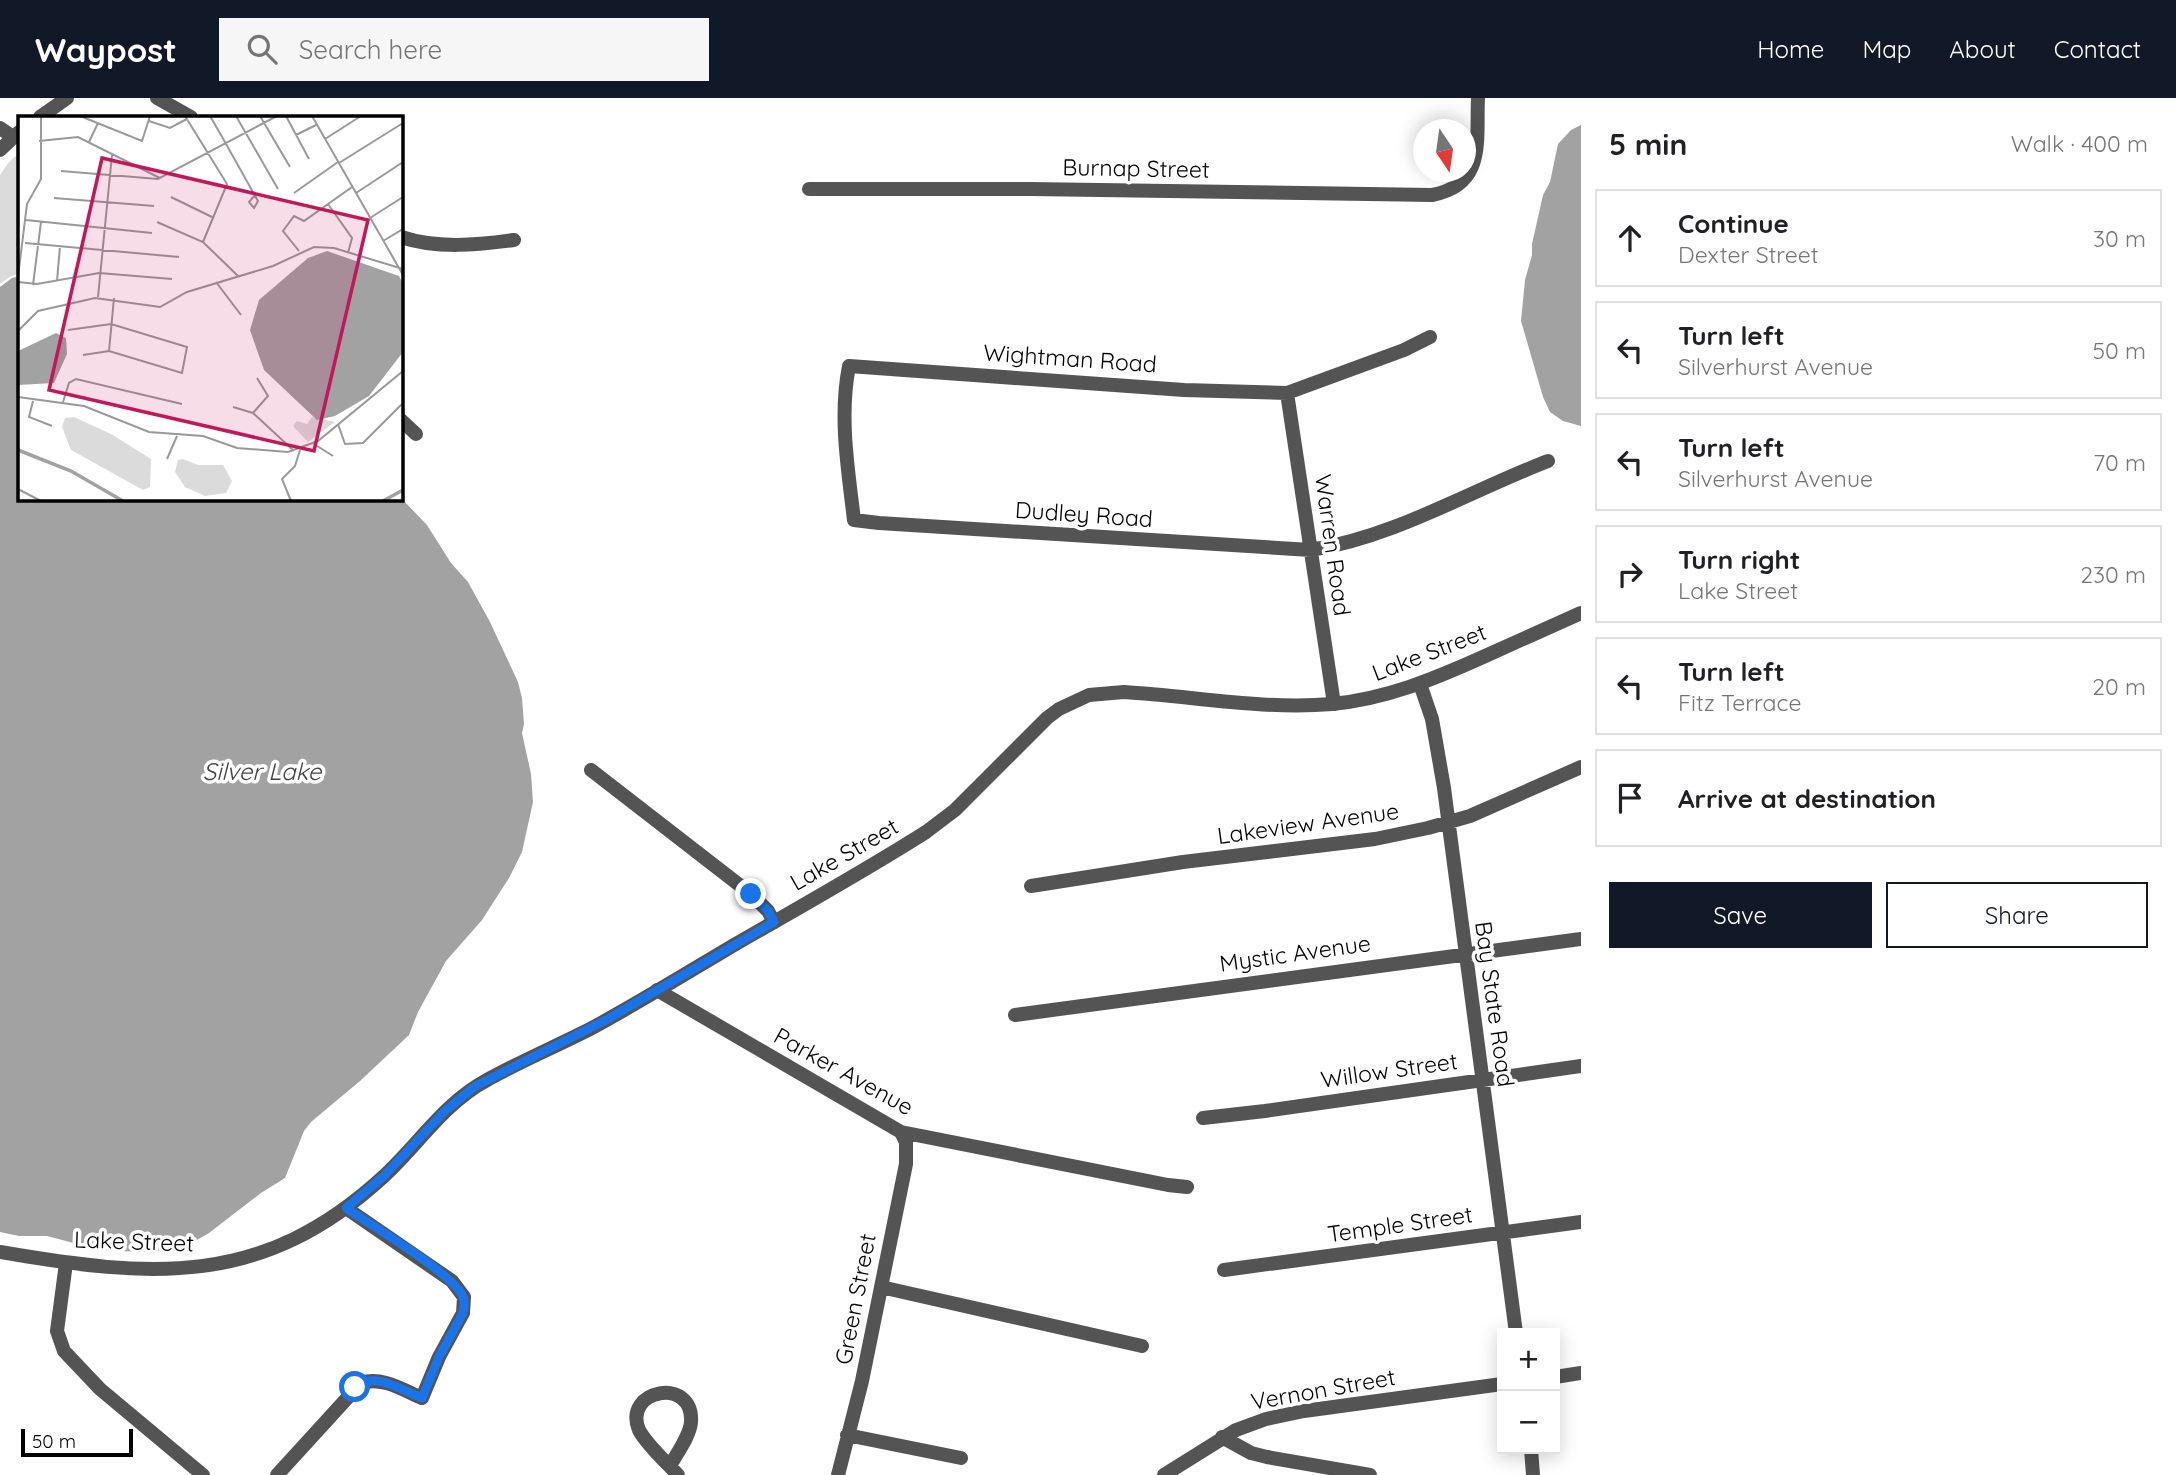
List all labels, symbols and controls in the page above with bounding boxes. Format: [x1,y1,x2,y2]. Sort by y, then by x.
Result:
search box [219,18,709,81]
text: Waypost [35,29,177,70]
icon: search [243,30,281,68]
text: Search here [299,33,442,66]
text: Home [1757,34,1824,64]
text: Map [1862,34,1911,64]
text: About [1949,34,2016,64]
text: Contact [2054,34,2141,64]
inset map [18,116,402,500]
north arrow [1413,119,1476,182]
text: 5 min [1609,125,1687,163]
text: Walk · 400 m [2011,129,2148,158]
street label: Burnap Street [1062,152,1210,184]
text: Continue [1678,207,1789,240]
icon: ahead [1611,219,1649,257]
text: 30 m [2093,224,2146,253]
text: Dexter Street [1678,240,1819,269]
text: Turn left [1678,319,1785,352]
icon: left [1611,331,1649,369]
text: 50 m [2093,336,2146,365]
street label: Wightman Road [982,337,1158,379]
text: Silverhurst Avenue [1678,352,1873,381]
text: Turn left [1678,431,1785,464]
icon: left [1611,443,1649,481]
text: 70 m [2093,448,2146,477]
text: Silverhurst Avenue [1678,464,1873,493]
street label: Warren Road [1309,472,1357,618]
street label: Dudley Road [1014,495,1154,533]
text: Turn right [1678,543,1800,576]
icon: right [1611,555,1649,593]
text: 230 m [2080,560,2146,589]
text: Lake Street [1678,576,1798,605]
street label: Lake Street [1368,617,1490,687]
text: Turn left [1678,655,1785,688]
icon: left [1611,667,1649,705]
text: 20 m [2092,672,2146,701]
text: Fitz Terrace [1678,688,1801,717]
water label: Silver Lake [203,756,323,786]
icon: arrive [1611,779,1649,817]
text: Arrive at destination [1678,782,1936,815]
street label: Lakeview Avenue [1215,796,1401,850]
street label: Lake Street [785,811,903,897]
route end [735,878,766,909]
button: Save [1609,882,1872,948]
button: Share [1886,882,2148,948]
street label: Bay State Road [1469,919,1521,1089]
street label: Mystic Avenue [1218,928,1372,978]
street label: Parker Avenue [769,1021,919,1121]
street label: Willow Street [1319,1046,1459,1094]
street label: Temple Street [1326,1199,1475,1249]
street label: Lake Street [73,1224,195,1258]
street label: Green Street [828,1231,882,1367]
map controls [1497,1328,1560,1454]
button: + [1497,1328,1560,1391]
street label: Vernon Street [1248,1362,1398,1416]
route start [339,1371,370,1402]
button: − [1497,1391,1560,1454]
scale bar [21,1426,133,1458]
text: 50 m [32,1429,76,1453]

